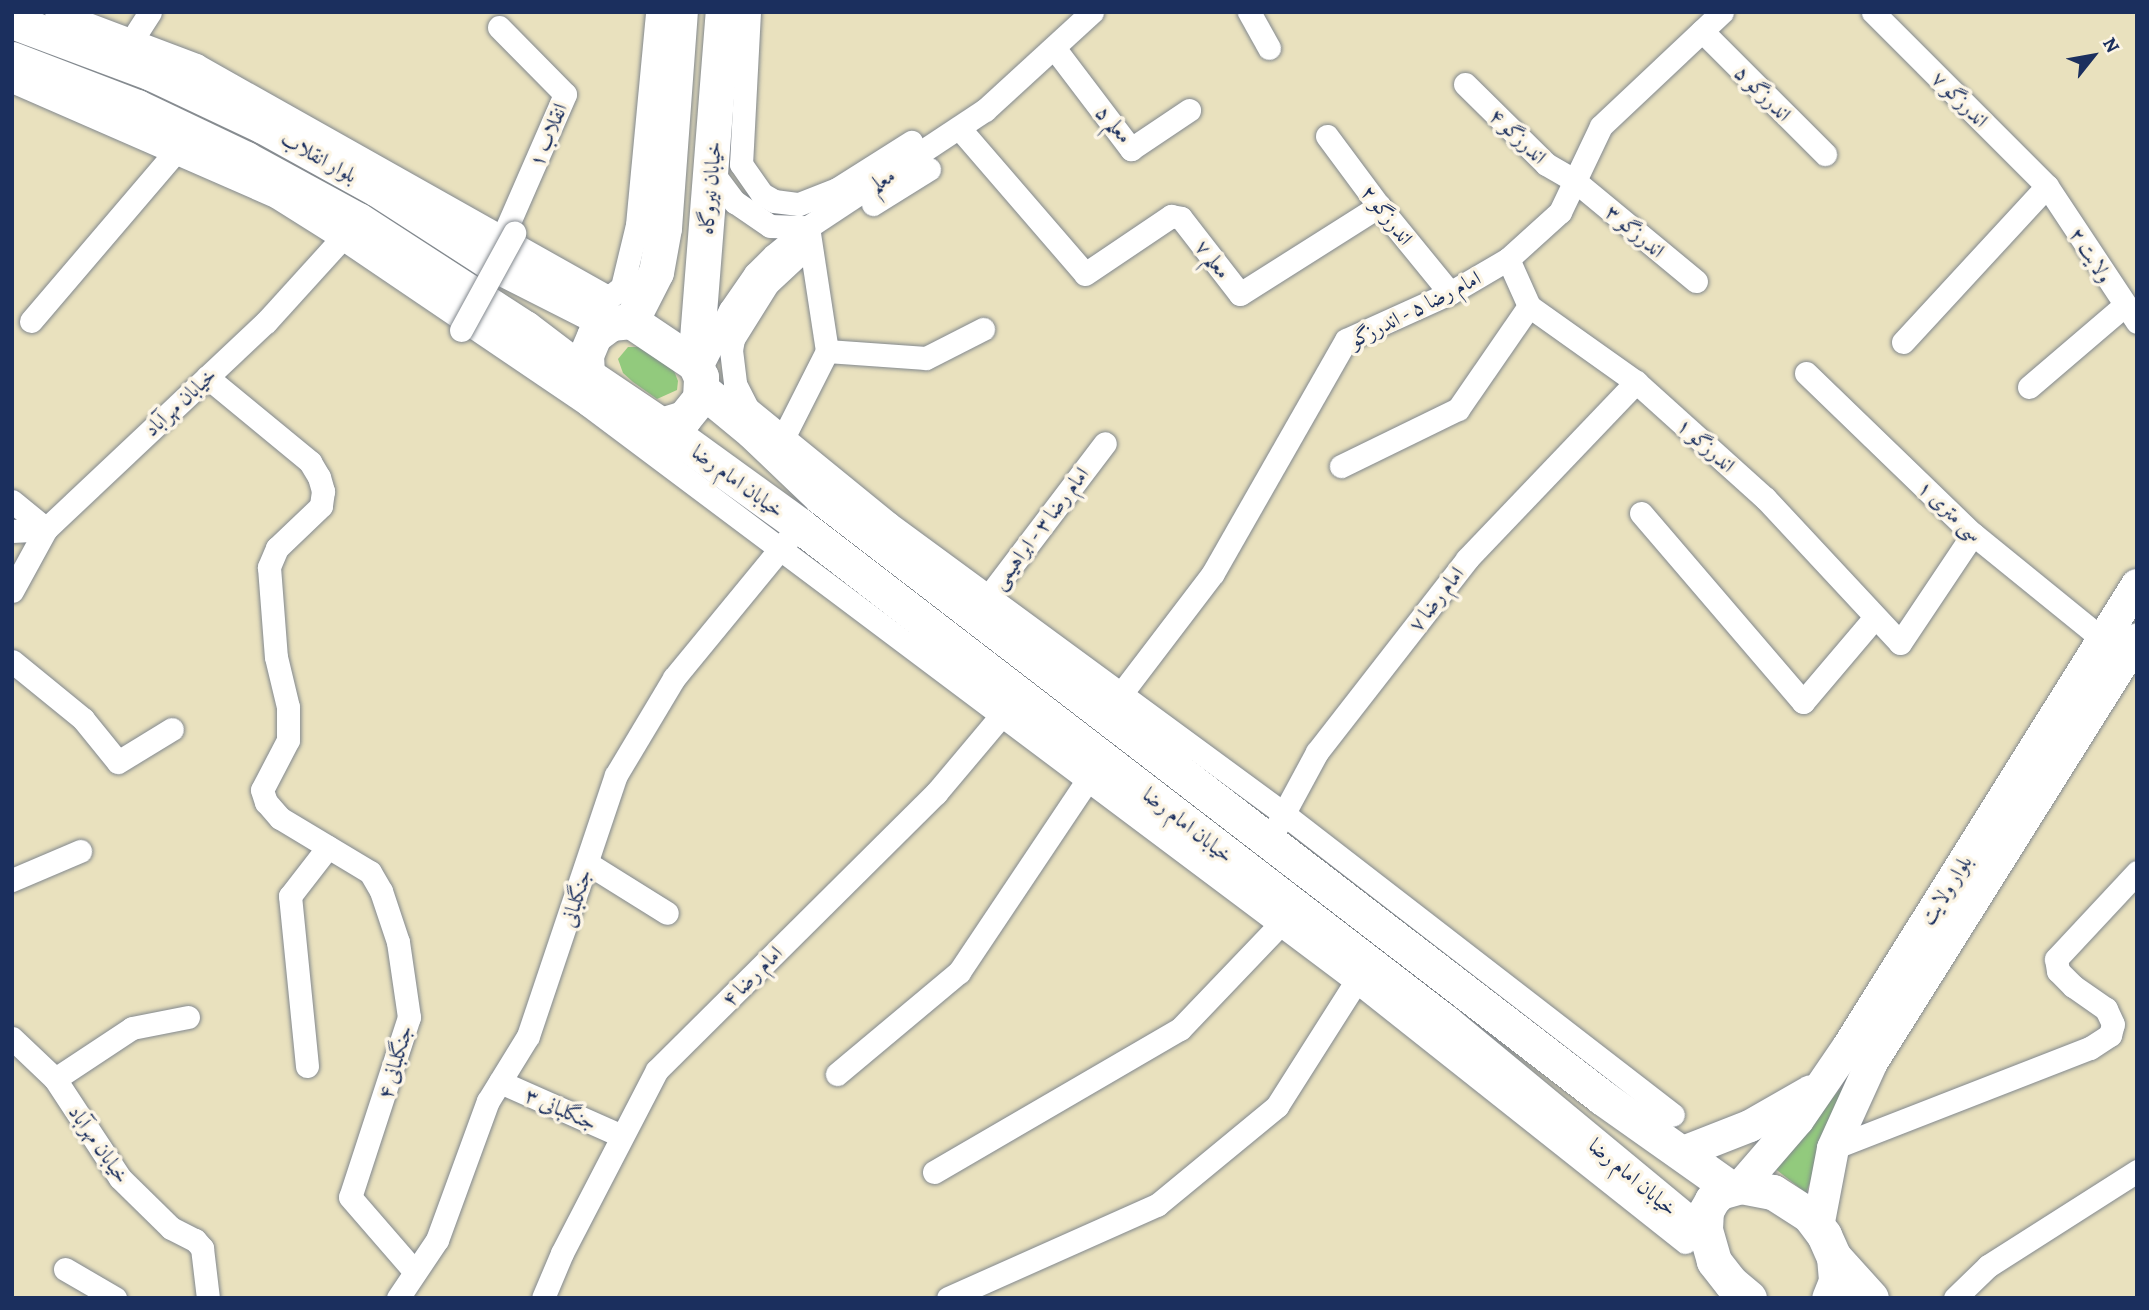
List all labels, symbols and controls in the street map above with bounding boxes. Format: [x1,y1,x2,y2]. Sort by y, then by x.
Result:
north arrow [2058,21,2128,91]
text: N [2096,33,2126,58]
street label: اندرزگو ۵ [1730,60,1796,126]
street label: اندرزگو ۷ [1927,66,1993,132]
street label: انقلاب ۱ [523,99,573,171]
street label: معلم ۵ [1091,100,1137,148]
street label: اندرزگو ۴ [1484,103,1552,169]
street label: بلوار انقلاب [276,126,362,188]
street label: خیابان نیروگاه [693,140,727,236]
street label: معلم [864,162,900,198]
street label: اندرزگو ۲ [1356,180,1418,250]
street label: اندرزگو ۳ [1600,199,1670,263]
street label: ولایت ۲ [2064,223,2118,287]
street label: معلم ۷ [1190,235,1236,283]
street label: امام رضا ۵ - اندرزگو [1345,265,1485,353]
street label: خیابان مهرآباد [139,362,221,442]
street label: اندرزگو ۱ [1672,412,1740,478]
street label: خیابان امام رضا [687,439,789,523]
street label: امام رضا ۳ - ابراهیمی [986,462,1094,594]
street label: سی متری ۱ [1913,475,1987,547]
street label: امام رضا ۷ [1403,562,1469,636]
street label: خیابان امام رضا [1138,782,1238,868]
street label: بلوار ولایت [1915,851,1977,929]
street label: جنگلبانی [555,866,597,930]
street label: امام رضا ۴ [716,940,788,1012]
street label: جنگلبانی ۴ [372,1022,418,1102]
street label: جنگلبانی ۳ [521,1082,601,1136]
street label: خیابان مهرآباد [63,1100,135,1188]
street label: خیابان امام رضا [1584,1133,1682,1221]

